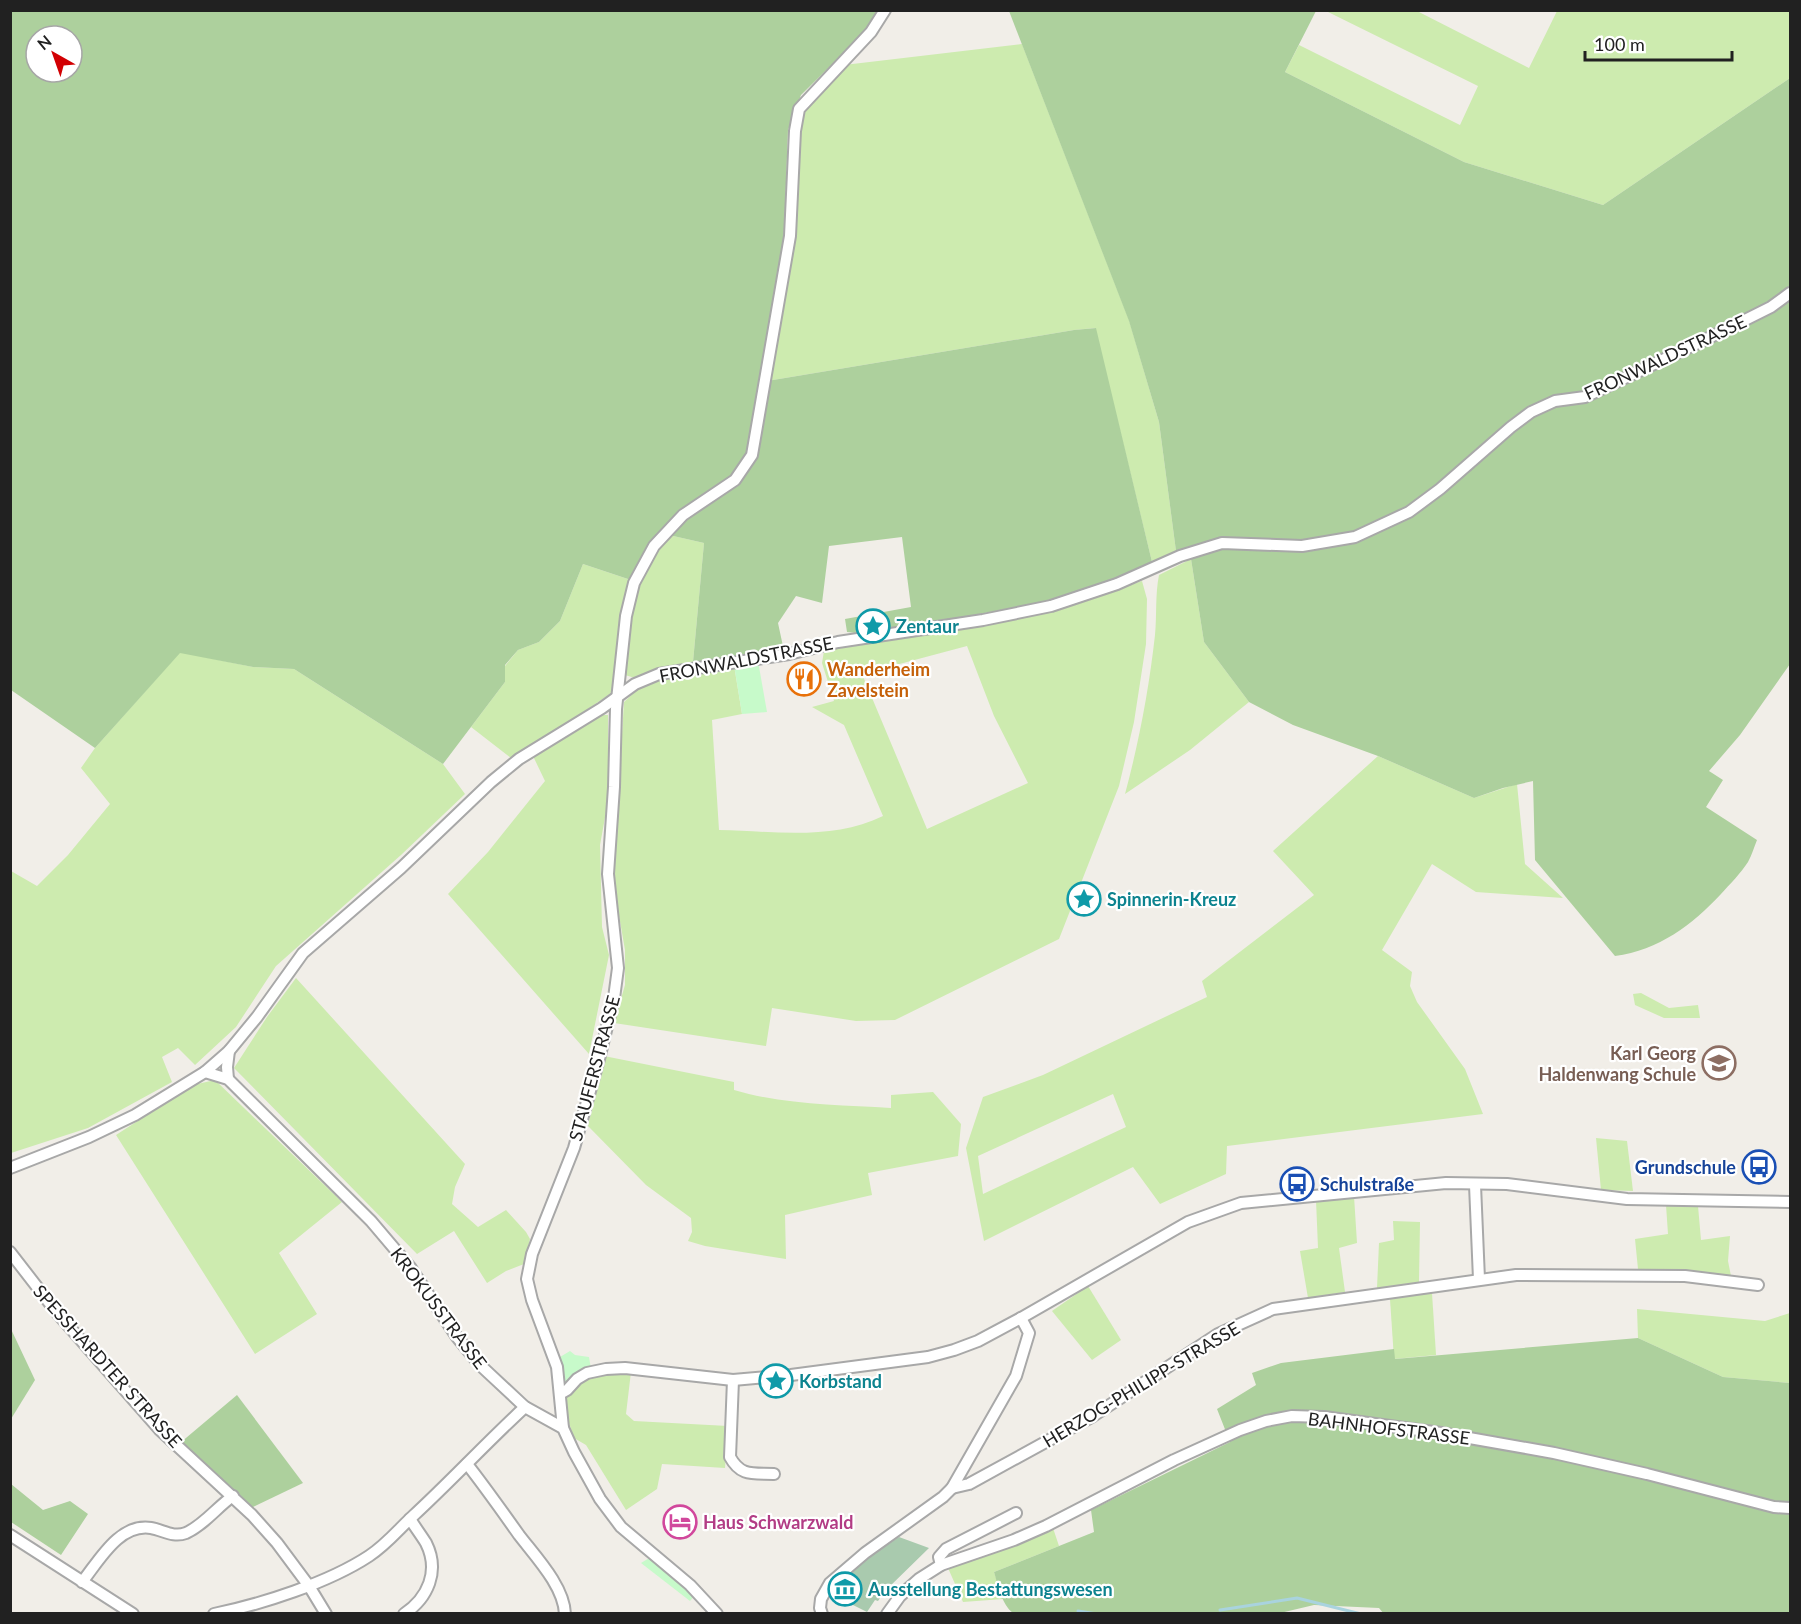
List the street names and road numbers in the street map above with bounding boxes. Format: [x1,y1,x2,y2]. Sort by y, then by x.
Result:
street label: FRONWALDSTRASSE [1580,310,1750,404]
street label: FRONWALDSTRASSE [657,631,835,687]
street label: STAUFERSTRASSE [564,993,624,1143]
street label: KROKUSSTRASSE [386,1243,492,1373]
street label: SPESSHARDTER STRASSE [29,1280,187,1452]
street label: HERZOG-PHILIPP-STRASSE [1039,1316,1243,1452]
street label: BAHNHOFSTRASSE [1307,1407,1471,1449]

